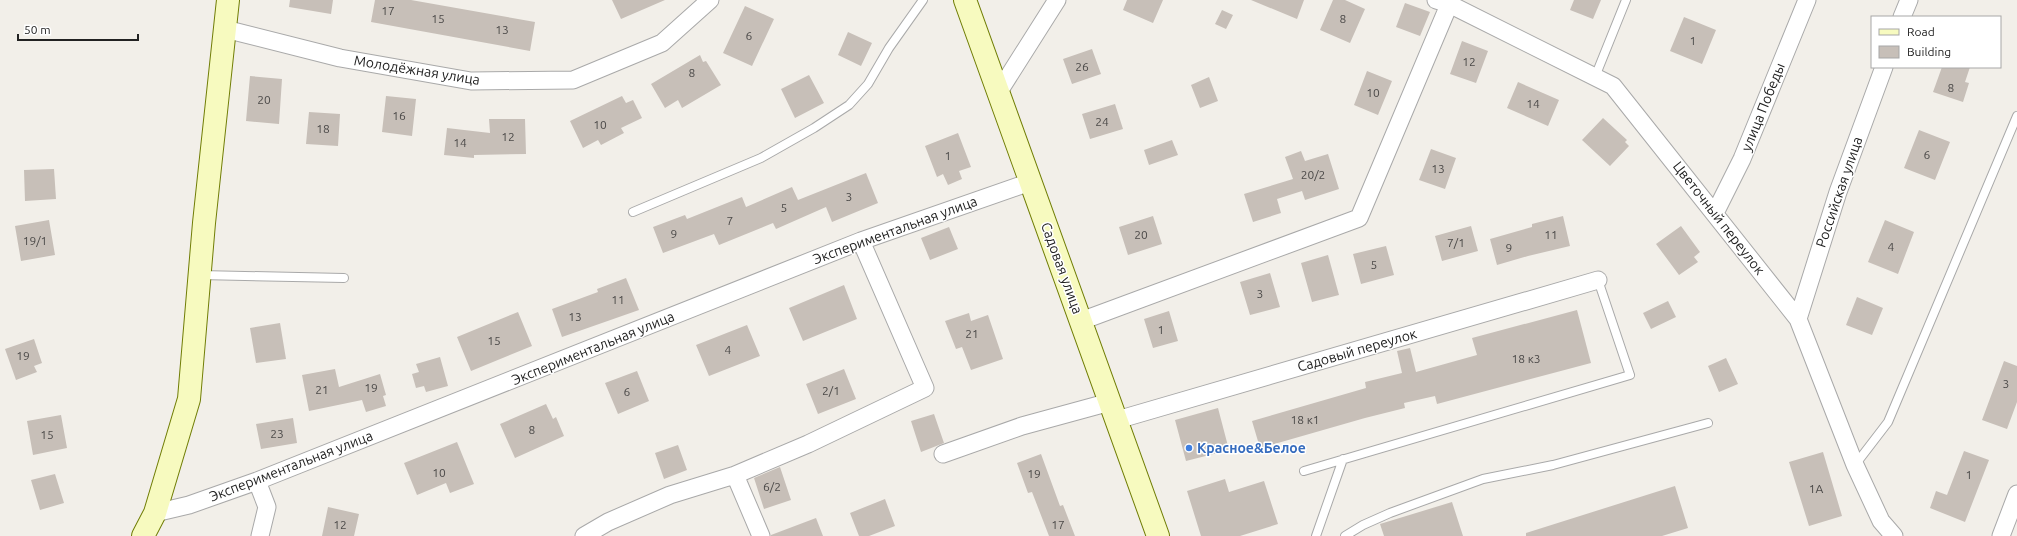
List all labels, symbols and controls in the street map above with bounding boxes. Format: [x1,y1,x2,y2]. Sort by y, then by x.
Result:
house number: 17 [381,4,395,17]
house number: 15 [431,12,445,25]
house number: 8 [1340,12,1347,25]
scale bar [18,16,138,42]
legend [1871,16,2001,68]
text: 50 m [24,23,51,36]
house number: 13 [495,23,509,36]
text: Road [1907,25,1935,38]
house number: 6 [746,29,753,42]
house number: 1 [1690,34,1696,47]
text: Building [1907,45,1951,58]
street label: Молодёжная улица [353,52,481,88]
house number: 12 [1462,55,1476,68]
house number: 26 [1075,60,1089,73]
street label: улица Победы [1738,60,1788,154]
house number: 8 [689,66,696,79]
house number: 8 [1948,81,1955,94]
house number: 10 [1366,86,1380,99]
house number: 20 [257,93,271,106]
house number: 14 [1526,97,1540,110]
house number: 16 [392,109,406,122]
house number: 24 [1095,115,1109,128]
house number: 10 [593,118,607,131]
house number: 18 [316,122,330,135]
house number: 12 [501,130,515,143]
street label: Российская улица [1813,135,1865,249]
house number: 14 [453,136,467,149]
house number: 6 [1924,148,1931,161]
house number: 1 [945,149,951,162]
street label: Цветочный переулок [1670,158,1768,278]
house number: 13 [1431,162,1445,175]
house number: 20/2 [1301,168,1325,181]
house number: 3 [846,190,852,203]
street label: Экспериментальная улица [811,193,979,267]
house number: 5 [781,201,787,214]
house number: 7 [727,214,733,227]
street label: Садовая улица [1038,220,1086,316]
house number: 9 [671,227,677,240]
house number: 20 [1134,228,1148,241]
house number: 11 [1544,228,1558,241]
house number: 19/1 [23,234,47,247]
house number: 7/1 [1447,236,1465,249]
house number: 4 [1888,240,1895,253]
house number: 9 [1506,241,1512,254]
house number: 5 [1371,258,1377,271]
house number: 3 [1257,287,1263,300]
house number: 11 [611,293,625,306]
street label: Экспериментальная улица [509,308,677,388]
house number: 13 [568,310,582,323]
house number: 1 [1158,323,1164,336]
street label: Садовый переулок [1295,325,1419,375]
house number: 21 [965,327,979,340]
house number: 15 [487,334,501,347]
house number: 4 [725,343,732,356]
house number: 19 [16,349,30,362]
house number: 18 к3 [1511,352,1541,365]
house number: 3 [2003,377,2009,390]
house number: 19 [364,381,378,394]
house number: 21 [315,383,329,396]
house number: 2/1 [822,384,840,397]
house number: 6 [624,385,631,398]
house number: 18 к1 [1290,413,1320,426]
house number: 8 [529,423,536,436]
street label: Экспериментальная улица [207,427,375,505]
house number: 23 [270,427,284,440]
house number: 15 [40,428,54,441]
place label: Красное&Белое [1197,440,1306,456]
marker: Красное&Белое [1184,443,1194,453]
house number: 10 [432,466,446,479]
house number: 19 [1027,467,1041,480]
house number: 1 [1966,468,1972,481]
house number: 6/2 [763,480,781,493]
house number: 1А [1809,482,1823,495]
house number: 12 [333,518,347,531]
house number: 17 [1051,518,1065,531]

